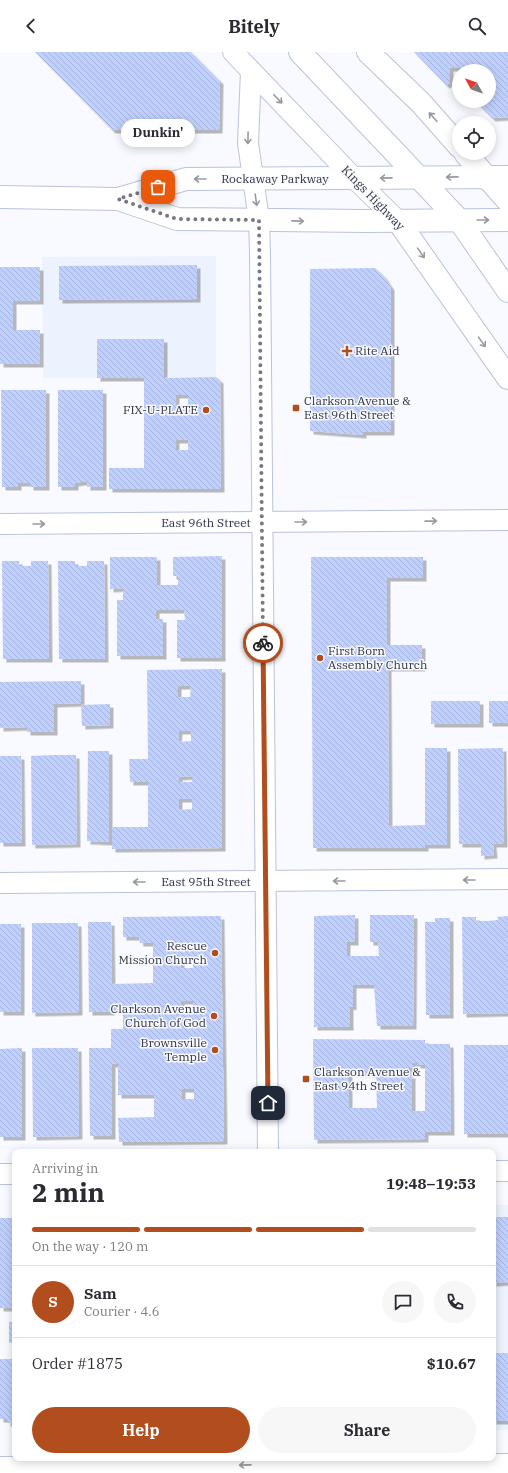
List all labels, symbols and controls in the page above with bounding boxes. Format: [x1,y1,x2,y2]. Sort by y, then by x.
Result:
icon: back [20,15,42,37]
text: Bitely [228,15,280,38]
icon: search [466,15,488,37]
north arrow [452,64,496,108]
map controls [452,64,496,160]
one-way arrow [273,94,282,104]
one-way arrow [428,112,438,122]
button: locate [452,116,496,160]
callout: Dunkin' [121,119,195,147]
text: Dunkin' [133,124,183,141]
one-way arrow [244,131,252,144]
street label: Kings Highway [339,162,408,234]
pin [141,170,175,204]
street label: Rockaway Parkway [221,171,329,186]
one-way arrow [446,173,459,181]
one-way arrow [380,174,393,182]
one-way arrow [194,175,207,183]
icon: bag [147,176,169,198]
one-way arrow [252,193,260,206]
one-way arrow [476,216,489,224]
one-way arrow [291,217,304,225]
one-way arrow [417,247,425,258]
one-way arrow [478,336,486,347]
place label: Rite Aid [355,343,400,358]
marker: Rite Aid [342,346,352,356]
place label: Clarkson Avenue & East 96th Street [304,393,411,422]
place label: FIX-U-PLATE [123,402,198,417]
marker: Clarkson Avenue & East 96th Street [291,403,301,413]
marker: FIX-U-PLATE [201,405,211,415]
street label: East 96th Street [161,515,251,530]
one-way arrow [424,517,437,525]
one-way arrow [294,518,307,526]
one-way arrow [32,520,45,528]
courier [243,623,283,663]
icon: bike [252,632,274,654]
place label: First Born Assembly Church [328,643,428,672]
marker: First Born Assembly Church [315,653,325,663]
street label: East 95th Street [161,874,251,889]
one-way arrow [463,876,476,883]
one-way arrow [333,877,346,885]
one-way arrow [133,878,146,886]
place label: Rescue Mission Church [118,938,208,967]
marker: Rescue Mission Church [210,948,220,958]
place label: Clarkson Avenue Church of God [110,1001,206,1030]
marker: Clarkson Avenue Church of God [209,1011,219,1021]
place label: Brownsville Temple [140,1035,207,1064]
marker: Brownsville Temple [210,1045,220,1055]
place label: Clarkson Avenue & East 94th Street [314,1064,421,1093]
marker: Clarkson Avenue & East 94th Street [301,1074,311,1084]
pin [251,1086,285,1120]
icon: home [257,1092,279,1114]
text: Arriving in [32,1160,98,1177]
text: 19:48–19:53 [386,1174,476,1193]
text: 2 min [32,1175,105,1209]
text: On the way · 120 m [32,1238,148,1255]
button: chat [382,1281,424,1323]
button: phone [434,1281,476,1323]
text: Sam [84,1284,117,1303]
text: S [48,1292,58,1311]
text: Courier · 4.6 [84,1303,160,1320]
text: Order #1875 [32,1354,123,1373]
text: $10.67 [427,1354,476,1373]
button: Help [32,1407,250,1453]
button: Share [258,1407,476,1453]
one-way arrow [239,1462,252,1469]

